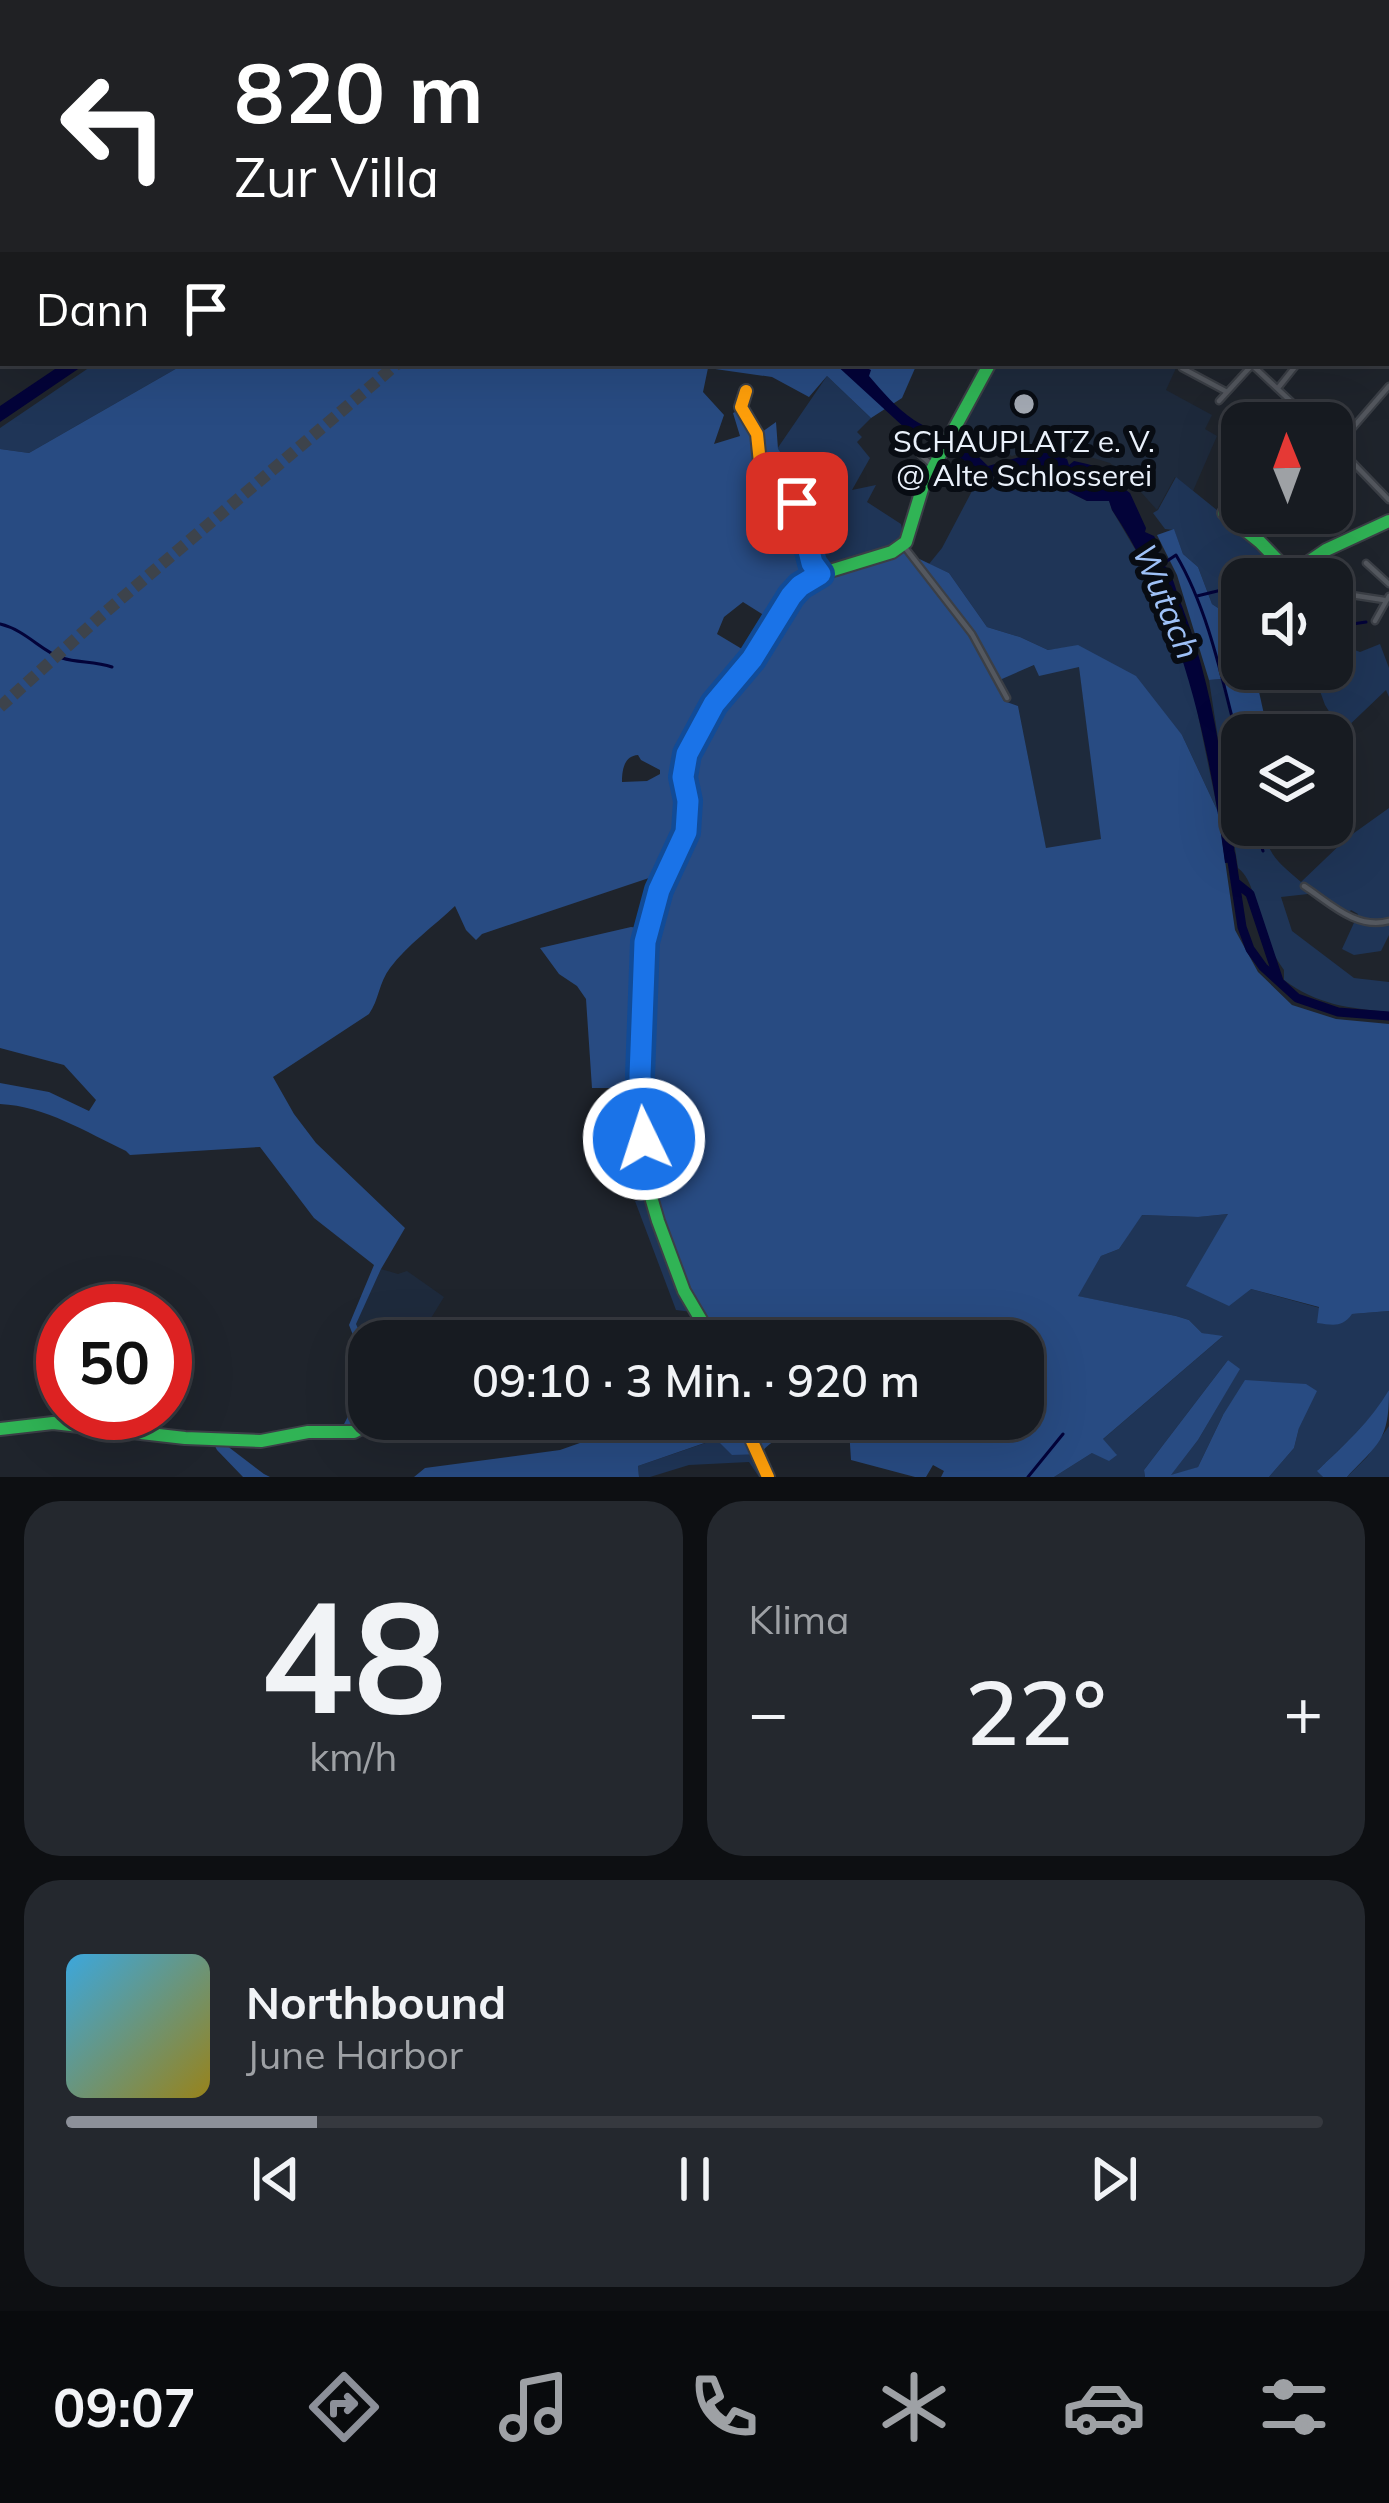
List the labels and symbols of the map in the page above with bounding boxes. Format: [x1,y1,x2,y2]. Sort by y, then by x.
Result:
marker: SCHAUPLATZ e. V. @ Alte Schlosserei [1011,391,1037,417]
north arrow [1221,402,1353,534]
place label: SCHAUPLATZ e. V. @ Alte Schlosserei [893,422,1155,494]
pin [746,452,848,554]
water label: Wutach [1124,537,1210,665]
position arrow [581,1076,707,1202]
speed limit sign: 50 [36,1284,192,1440]

